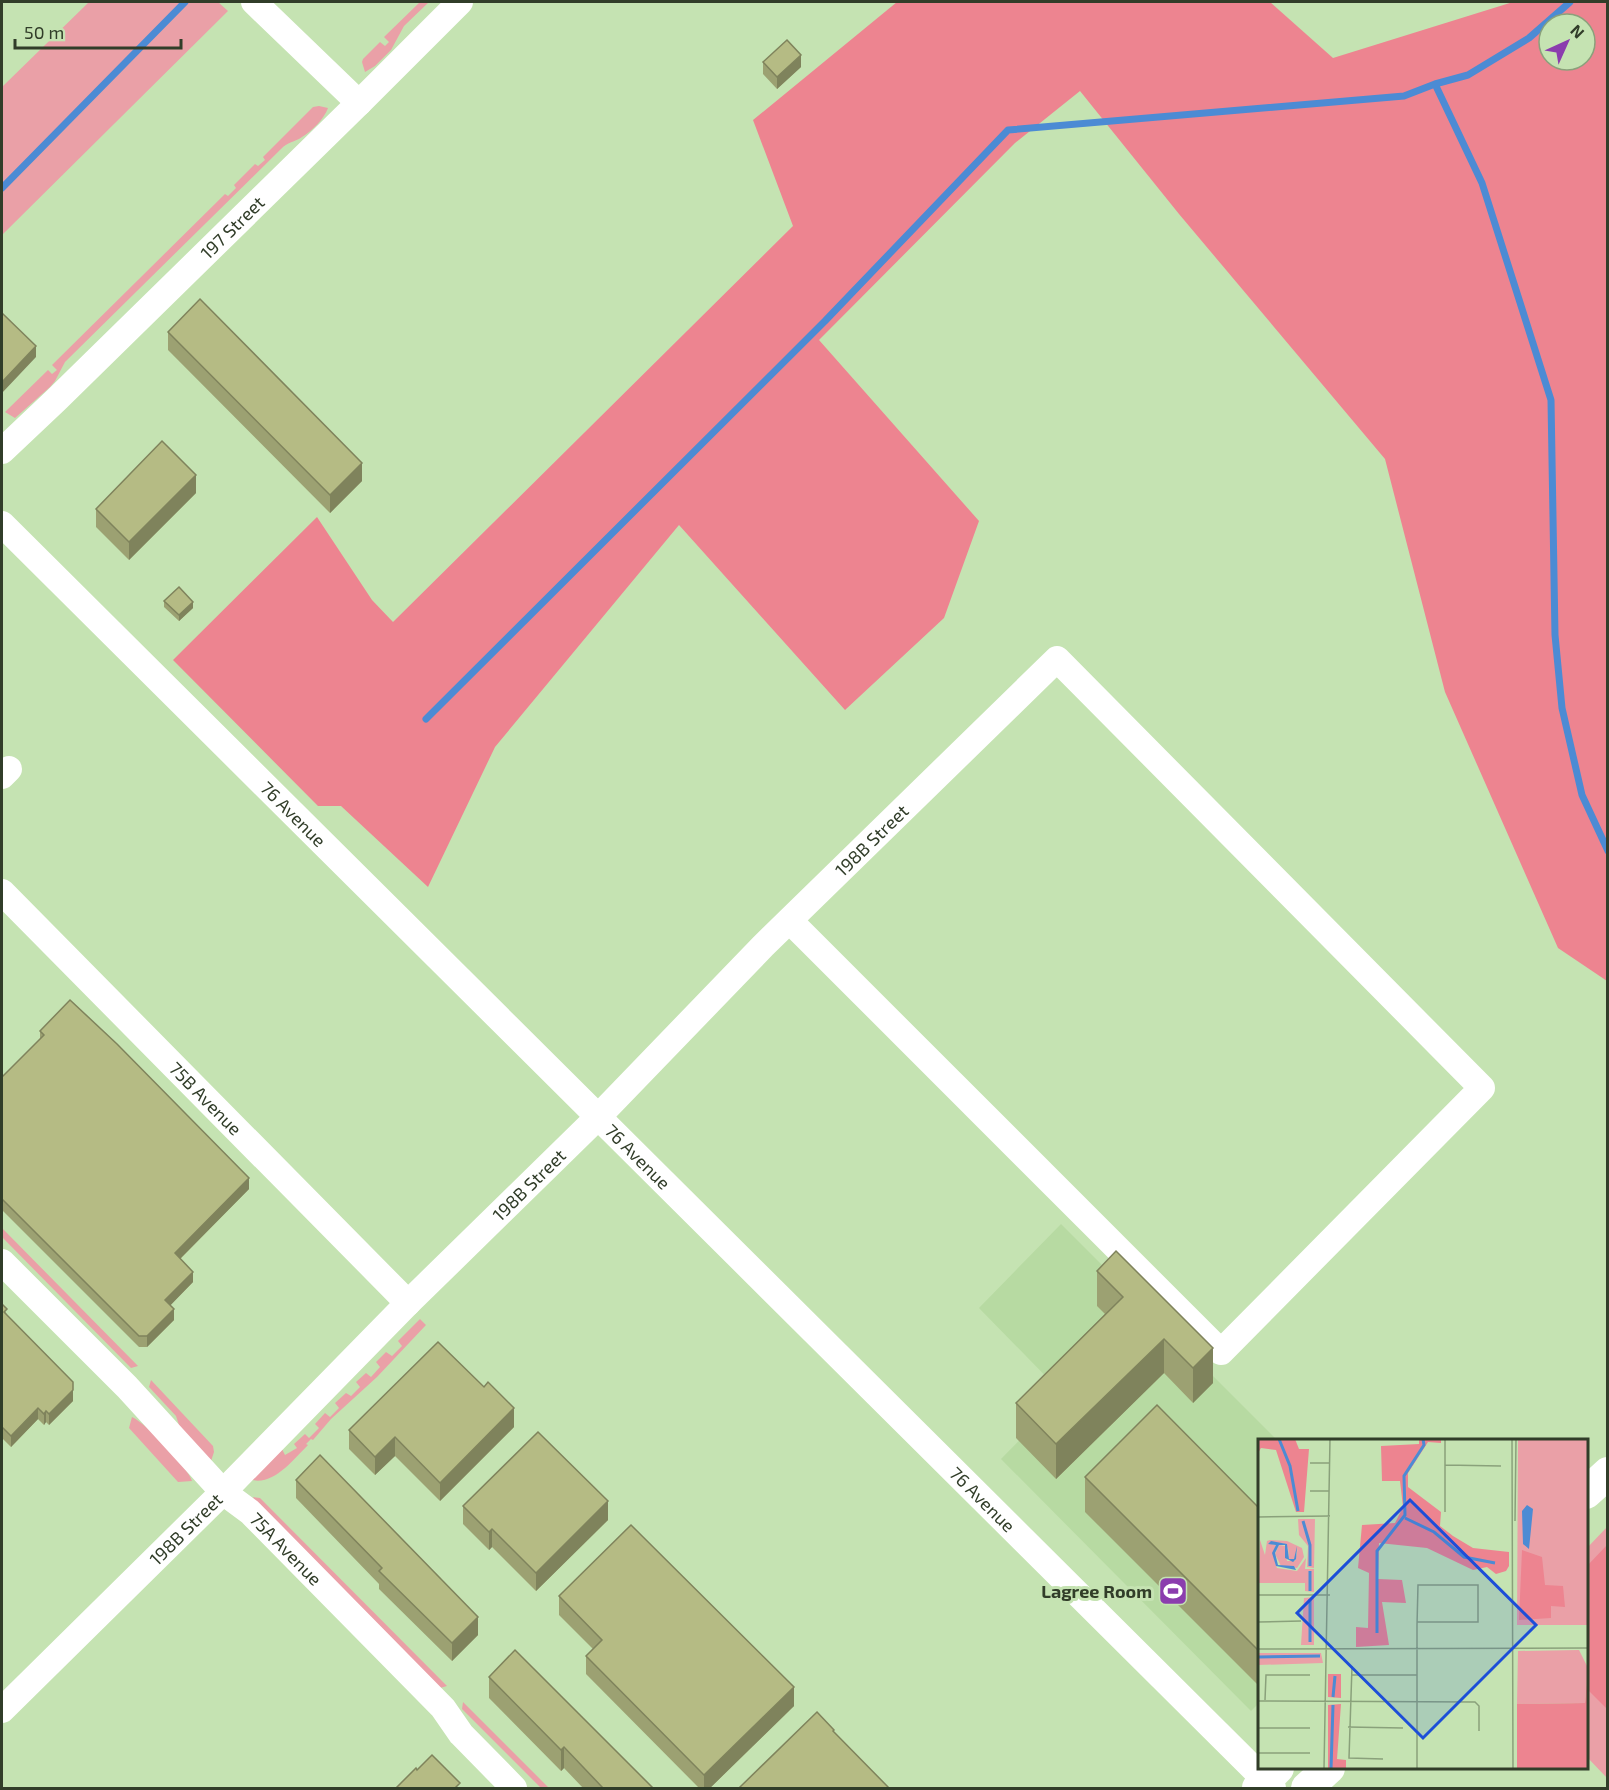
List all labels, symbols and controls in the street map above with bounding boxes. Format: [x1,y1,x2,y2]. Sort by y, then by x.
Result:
scale bar [15,12,182,50]
north arrow [1537,12,1597,72]
text: N [1567,20,1589,42]
text: 50 m [24,21,64,43]
street label: 197 Street [196,191,269,263]
street label: 76 Avenue [256,777,331,851]
street label: 198B Street [830,799,913,881]
street label: 75B Avenue [165,1057,247,1139]
street label: 76 Avenue [601,1119,675,1194]
street label: 198B Street [488,1144,570,1225]
inset map [1258,1439,1588,1769]
street label: 76 Avenue [945,1462,1020,1536]
street label: 198B Street [145,1488,227,1570]
street label: 75A Avenue [245,1508,327,1590]
sports icon: Lagree Room [1157,1575,1189,1607]
place label: Lagree Room [1041,1580,1152,1602]

